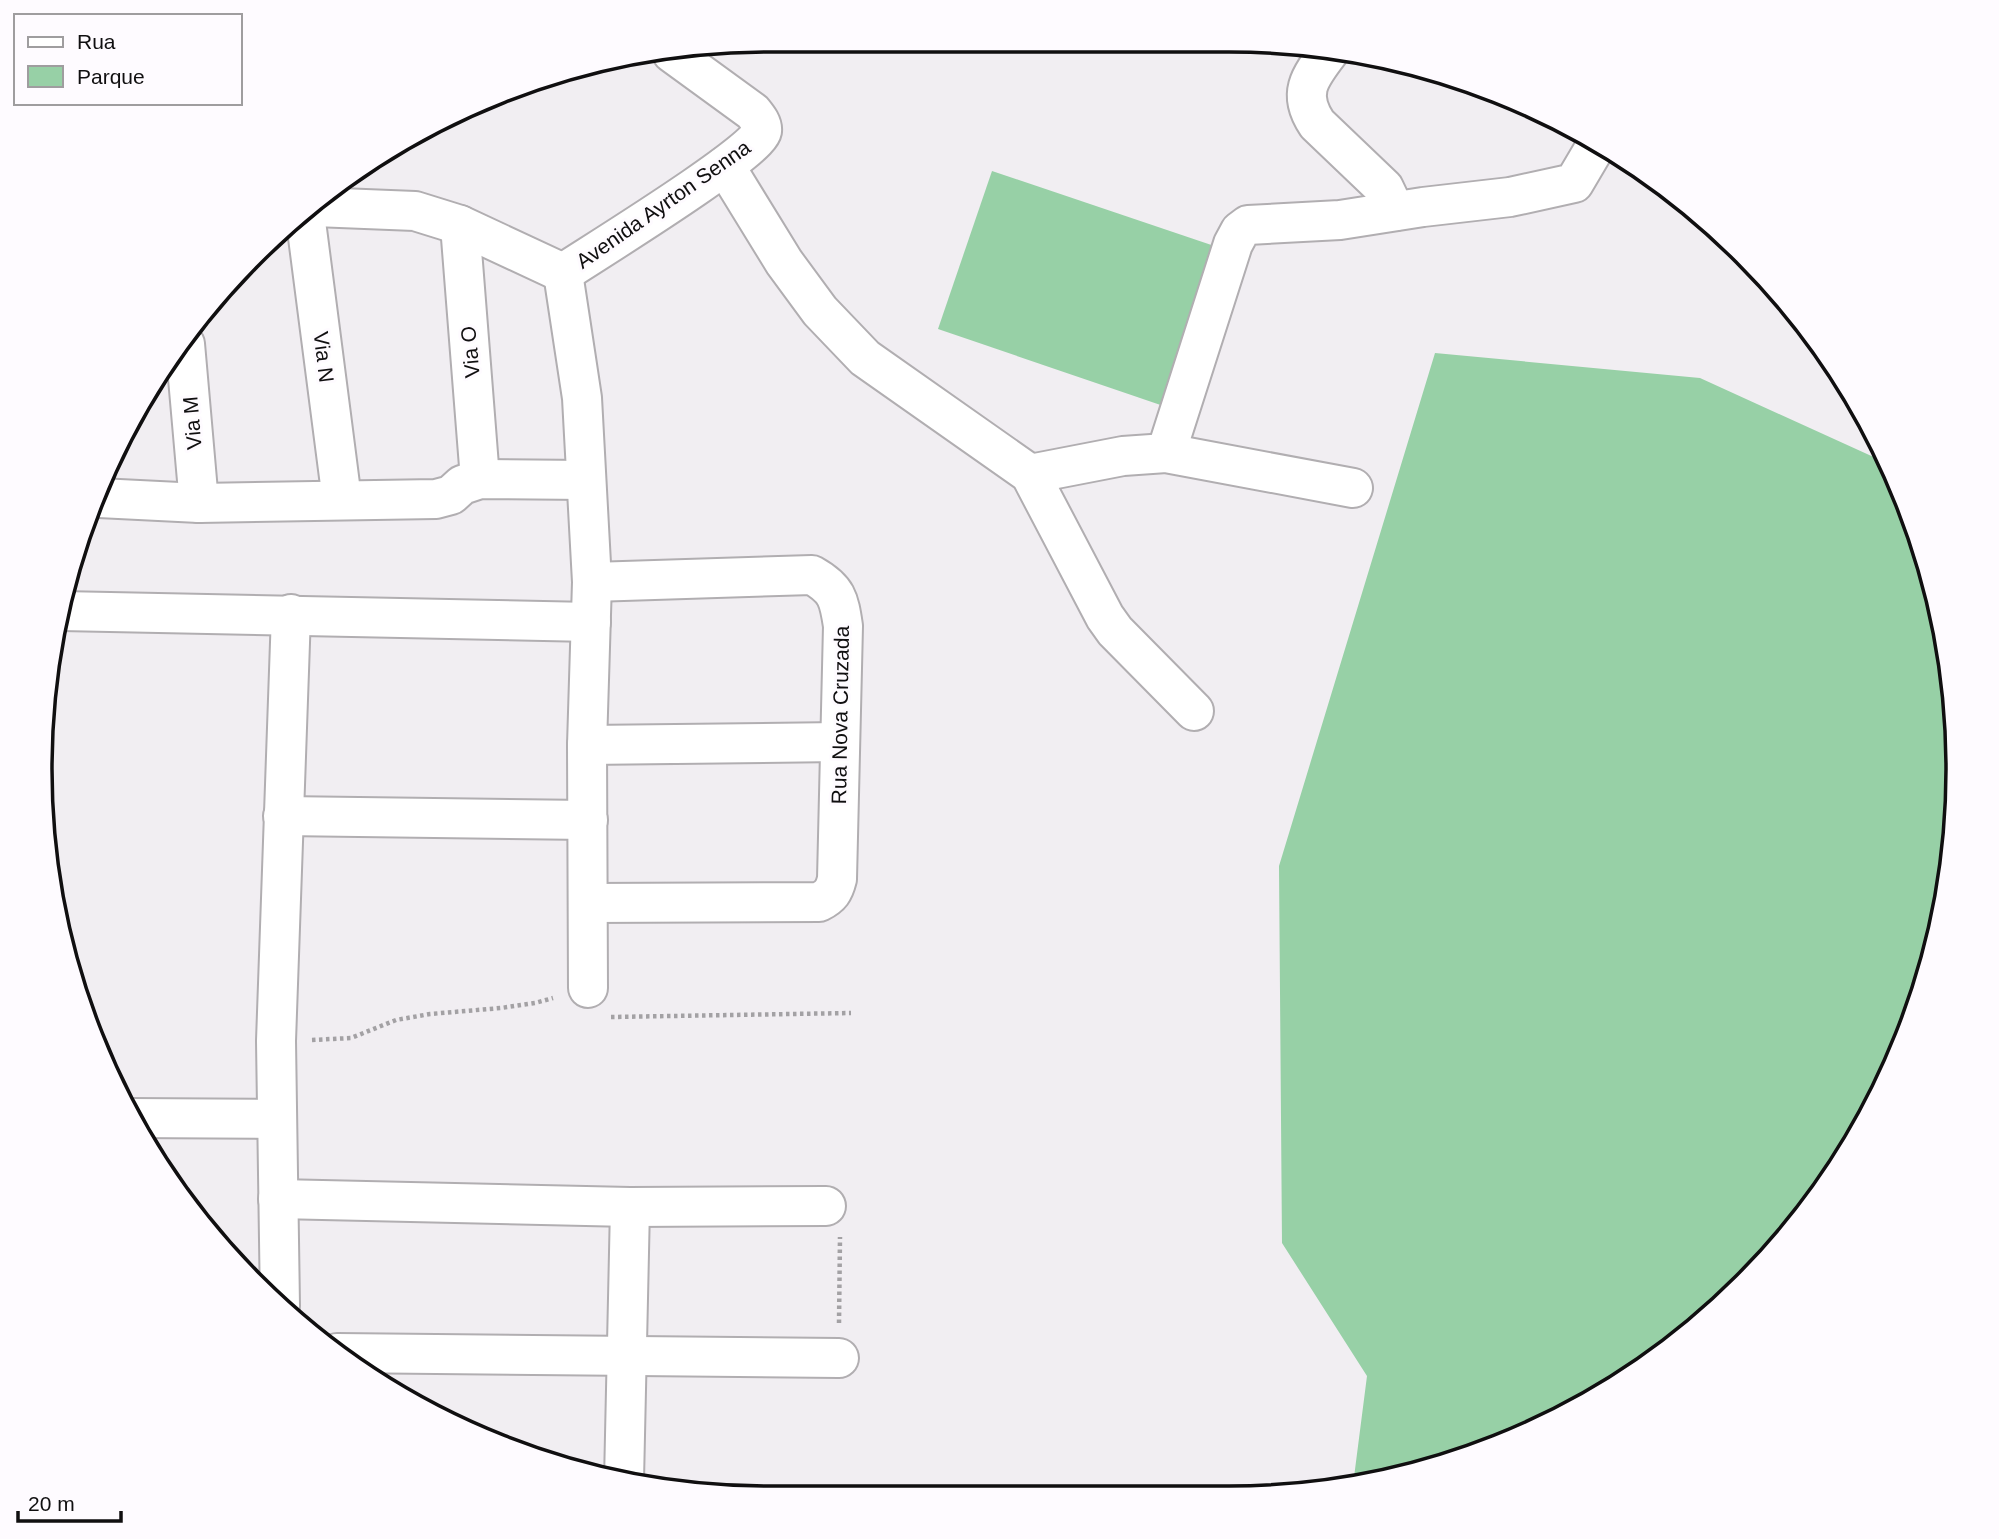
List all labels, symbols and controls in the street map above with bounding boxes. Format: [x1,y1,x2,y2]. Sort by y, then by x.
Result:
legend [14,14,242,105]
text: Rua [77,30,116,53]
text: Parque [77,65,145,88]
street label: Avenida Ayrton Senna [572,135,755,273]
street label: Via O [456,325,484,379]
street label: Via N [309,330,339,384]
street label: Via M [178,395,206,451]
street label: Rua Nova Cruzada [827,625,853,804]
scale bar [18,1480,121,1524]
text: 20 m [28,1492,75,1515]

